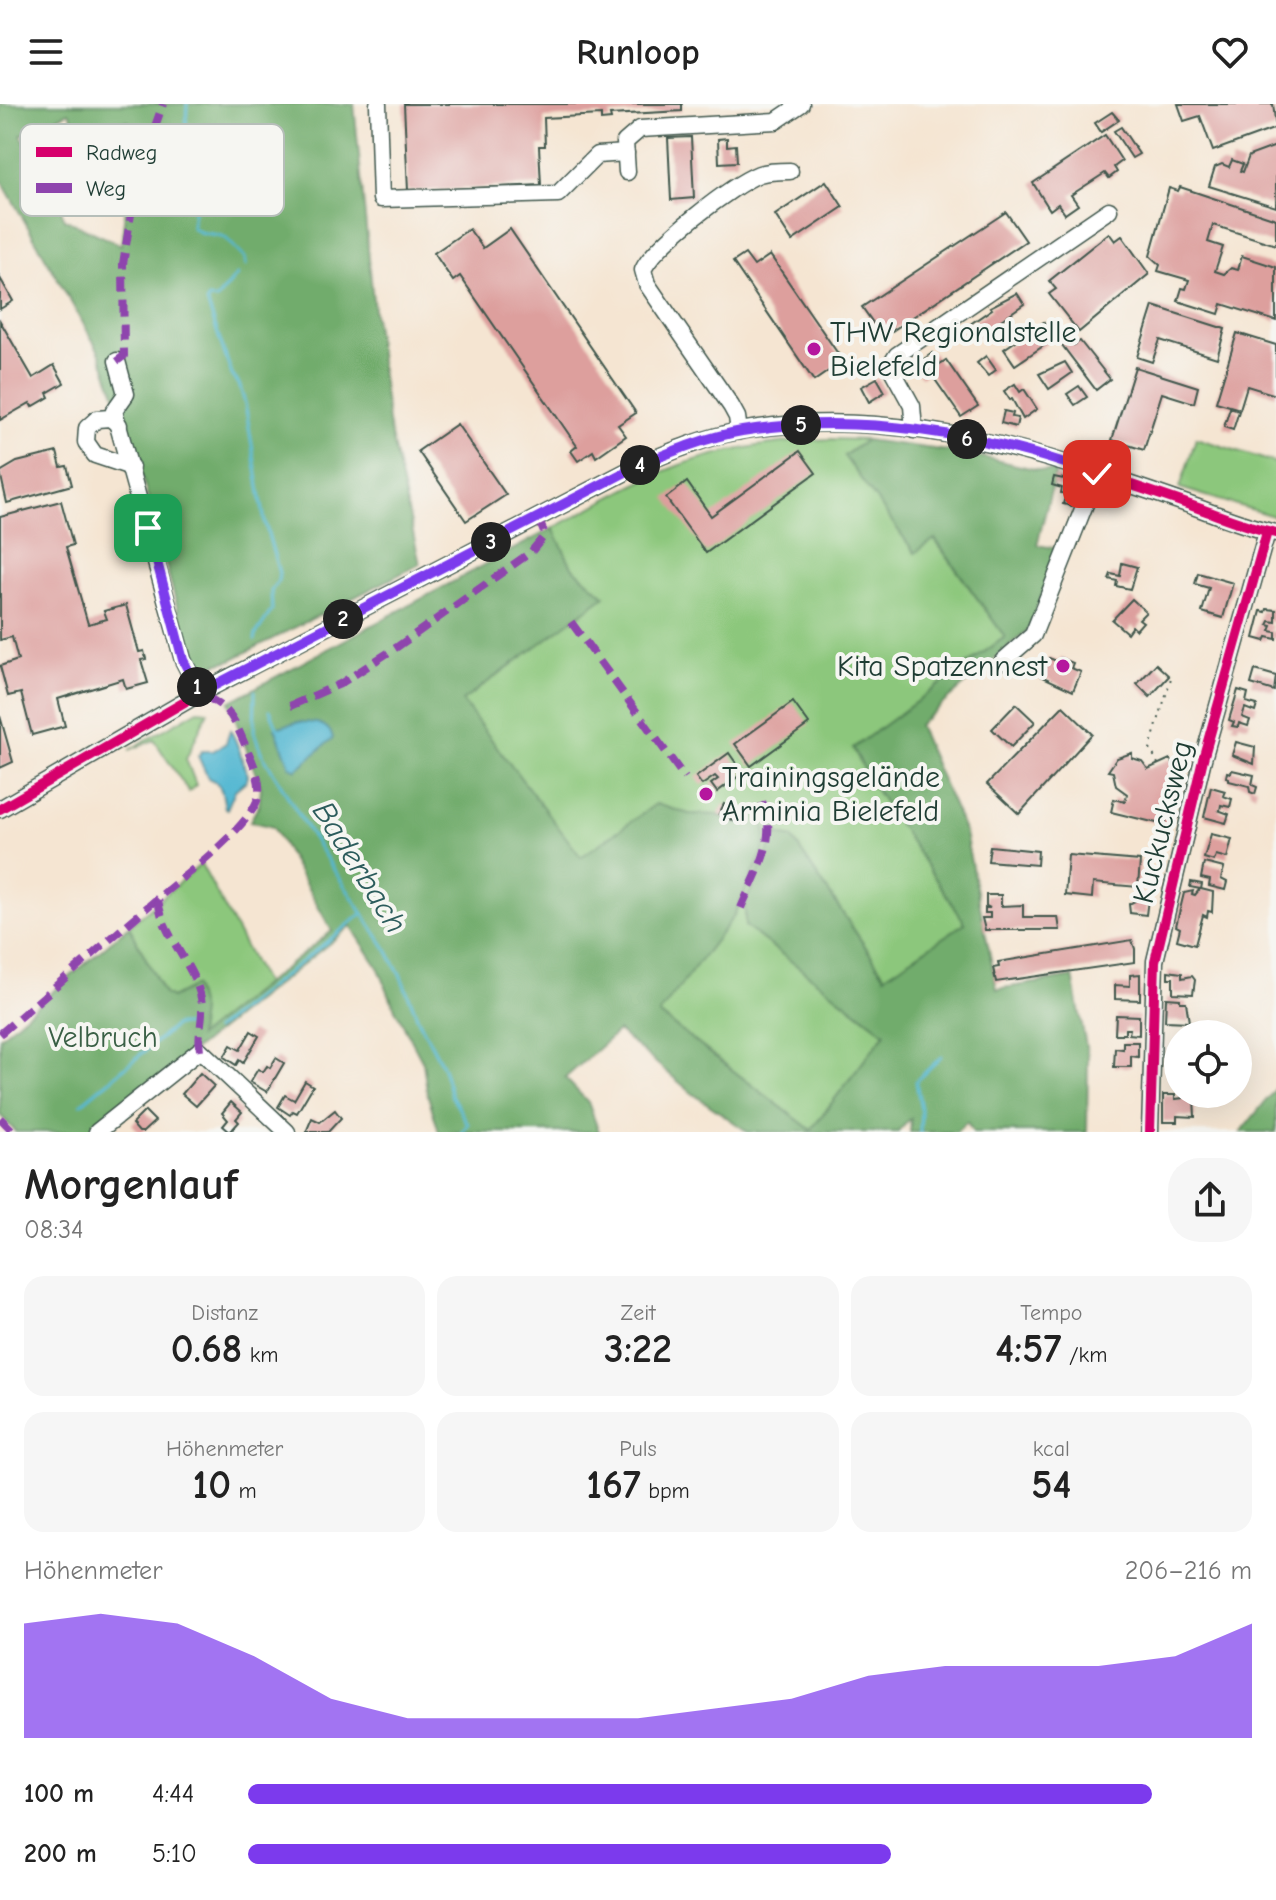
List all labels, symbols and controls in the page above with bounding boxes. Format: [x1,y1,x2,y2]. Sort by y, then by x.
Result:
icon: menu [24,30,68,74]
icon: heart [1208,30,1252,74]
text: Runloop [576,32,700,73]
legend [20,124,284,216]
text: Radweg [86,140,157,166]
text: Weg [86,176,126,202]
place label: THW Regionalstelle Bielefeld [830,315,1077,384]
marker: THW Regionalstelle Bielefeld [805,340,823,358]
pin: 5 [781,405,821,445]
text: 5 [795,412,807,438]
pin: 6 [947,419,987,459]
text: 6 [961,426,973,452]
pin [1063,440,1131,508]
pin: 4 [620,445,660,485]
text: 4 [635,452,645,478]
icon: check [1075,452,1119,496]
pin [114,494,182,562]
icon: arrive [126,506,170,550]
pin: 3 [471,522,511,562]
text: 3 [486,529,496,555]
pin: 2 [323,599,363,639]
text: 2 [338,606,348,632]
place label: Kita Spatzennest [837,649,1048,684]
marker: Kita Spatzennest [1054,657,1072,675]
pin: 1 [177,667,217,707]
text: 1 [193,674,201,700]
street label: Kuckucksweg [1126,737,1200,907]
place label: Trainingsgelände Arminia Bielefeld [722,760,940,829]
marker: Trainingsgelände Arminia Bielefeld [697,785,715,803]
water label: Baderbach [305,794,415,940]
park label: Velbruch [48,1020,158,1055]
map controls [1164,1020,1252,1108]
button: locate [1164,1020,1252,1108]
button: share [1168,1158,1252,1242]
text: Morgenlauf [24,1159,238,1210]
text: 08:34 [24,1215,84,1245]
text: Distanz [191,1300,258,1326]
text: Zeit [620,1300,656,1326]
text: Tempo [1020,1300,1082,1326]
text: 0.68 [171,1326,242,1372]
text: 3:22 [604,1326,672,1372]
text: 4:57 [995,1326,1062,1372]
text: km [242,1342,279,1368]
text: /km [1062,1342,1107,1368]
text: Höhenmeter [166,1436,283,1462]
text: Puls [619,1436,657,1462]
text: kcal [1033,1436,1070,1462]
text: 10 [193,1462,231,1508]
text: 167 [586,1462,641,1508]
text: 54 [1031,1462,1071,1508]
text: m [231,1478,257,1504]
text: bpm [641,1478,690,1504]
text: Höhenmeter [24,1556,162,1586]
text: 206–216 m [1125,1556,1252,1586]
text: 100 m [24,1779,94,1809]
text: 4:44 [152,1779,194,1809]
text: 200 m [24,1839,97,1869]
text: 5:10 [152,1839,197,1869]

